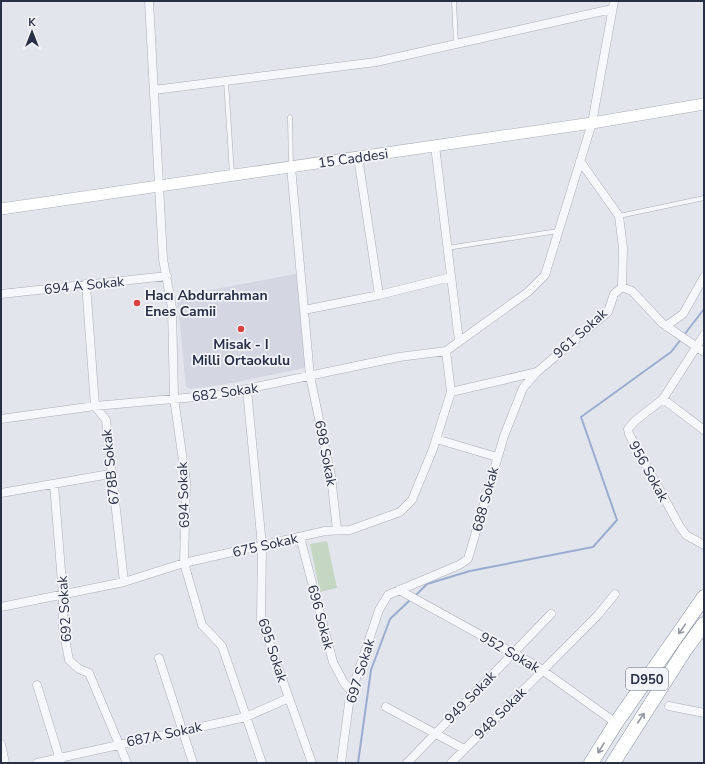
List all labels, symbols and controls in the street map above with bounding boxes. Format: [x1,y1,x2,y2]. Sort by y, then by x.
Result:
north arrow [12,12,52,52]
text: K [28,15,36,30]
street label: 15 Caddesi [317,144,389,173]
street label: 694 A Sokak [43,272,126,299]
place label: Hacı Abdurrahman Enes Camii [145,286,268,321]
marker: Hacı Abdurrahman Enes Camii [132,298,142,308]
street label: 961 Sokak [549,303,612,363]
marker: Misak - I Milli Ortaokulu [236,324,246,334]
place label: Misak - I Milli Ortaokulu [192,335,290,370]
street label: 682 Sokak [191,378,260,407]
street label: 698 Sokak [310,419,341,489]
street label: 678B Sokak [97,427,124,506]
street label: 956 Sokak [624,438,673,506]
street label: 694 Sokak [173,460,194,529]
street label: 688 Sokak [468,464,504,534]
street label: 675 Sokak [231,529,301,562]
street label: 692 Sokak [53,574,76,643]
street label: 696 Sokak [303,583,339,653]
street label: 695 Sokak [253,616,292,686]
one-way arrow [678,623,686,634]
street label: 952 Sokak [476,628,544,678]
street label: 697 Sokak [342,636,380,706]
street label: 949 Sokak [440,666,501,728]
road number: D950 [626,668,668,690]
street label: 948 Sokak [470,682,531,744]
one-way arrow [637,713,645,724]
street label: 687A Sokak [125,717,205,752]
one-way arrow [597,742,605,753]

